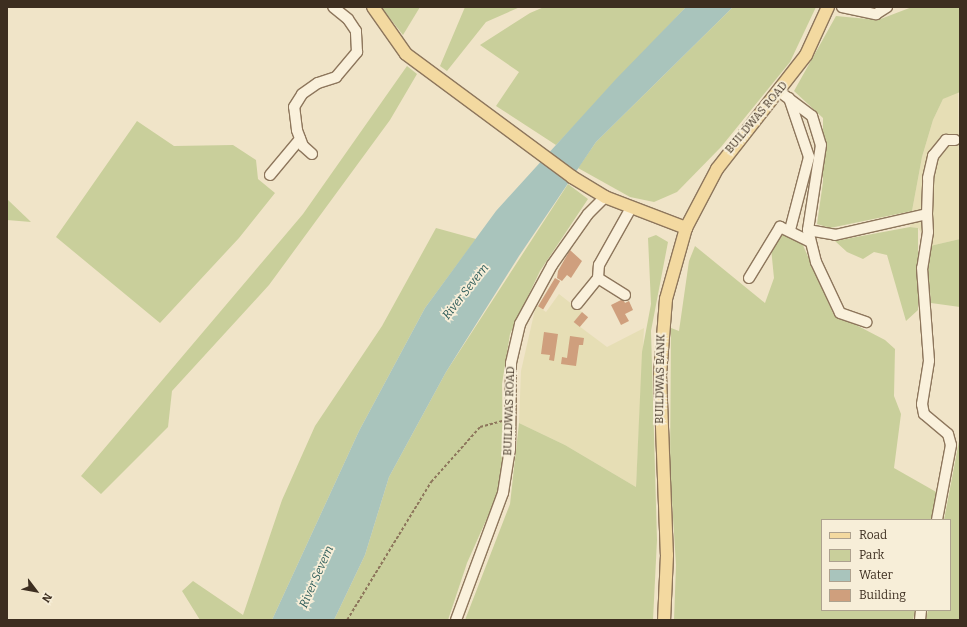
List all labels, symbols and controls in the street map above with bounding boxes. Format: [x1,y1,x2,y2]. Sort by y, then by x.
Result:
street label: BUILDWAS ROAD [723,80,791,156]
water label: River Severn [440,261,492,323]
street label: BUILDWAS BANK [654,334,668,424]
street label: BUILDWAS ROAD [502,366,518,456]
legend [821,519,951,611]
text: Road [859,528,887,542]
water label: River Severn [297,544,337,610]
text: Park [859,548,884,562]
text: Water [859,568,893,582]
north arrow [16,571,56,611]
text: Building [859,588,906,602]
text: N [39,591,54,605]

